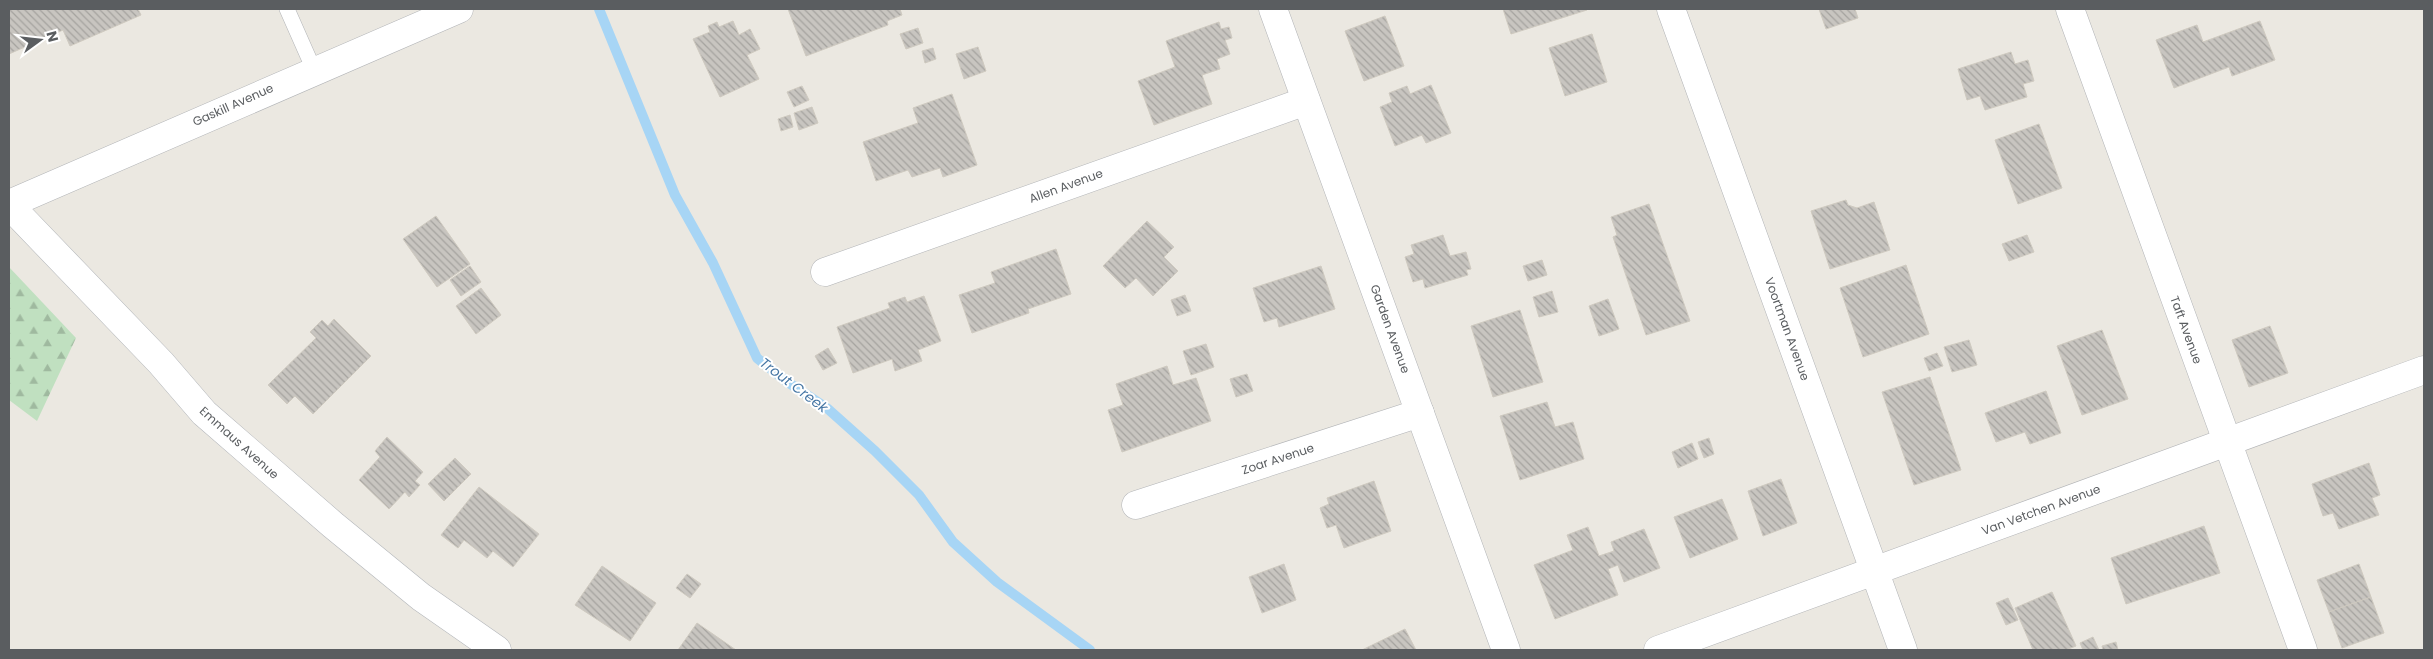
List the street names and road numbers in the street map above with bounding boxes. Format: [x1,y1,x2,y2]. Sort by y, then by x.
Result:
street label: Gaskill Avenue [190,79,276,130]
street label: Allen Avenue [1027,164,1105,207]
street label: Voortman Avenue [1761,275,1814,383]
street label: Garden Avenue [1367,282,1414,376]
street label: Taft Avenue [2166,293,2207,366]
street label: Emmaus Avenue [196,402,283,483]
street label: Zoar Avenue [1240,439,1316,478]
street label: Van Vetchen Avenue [1979,480,2103,539]

